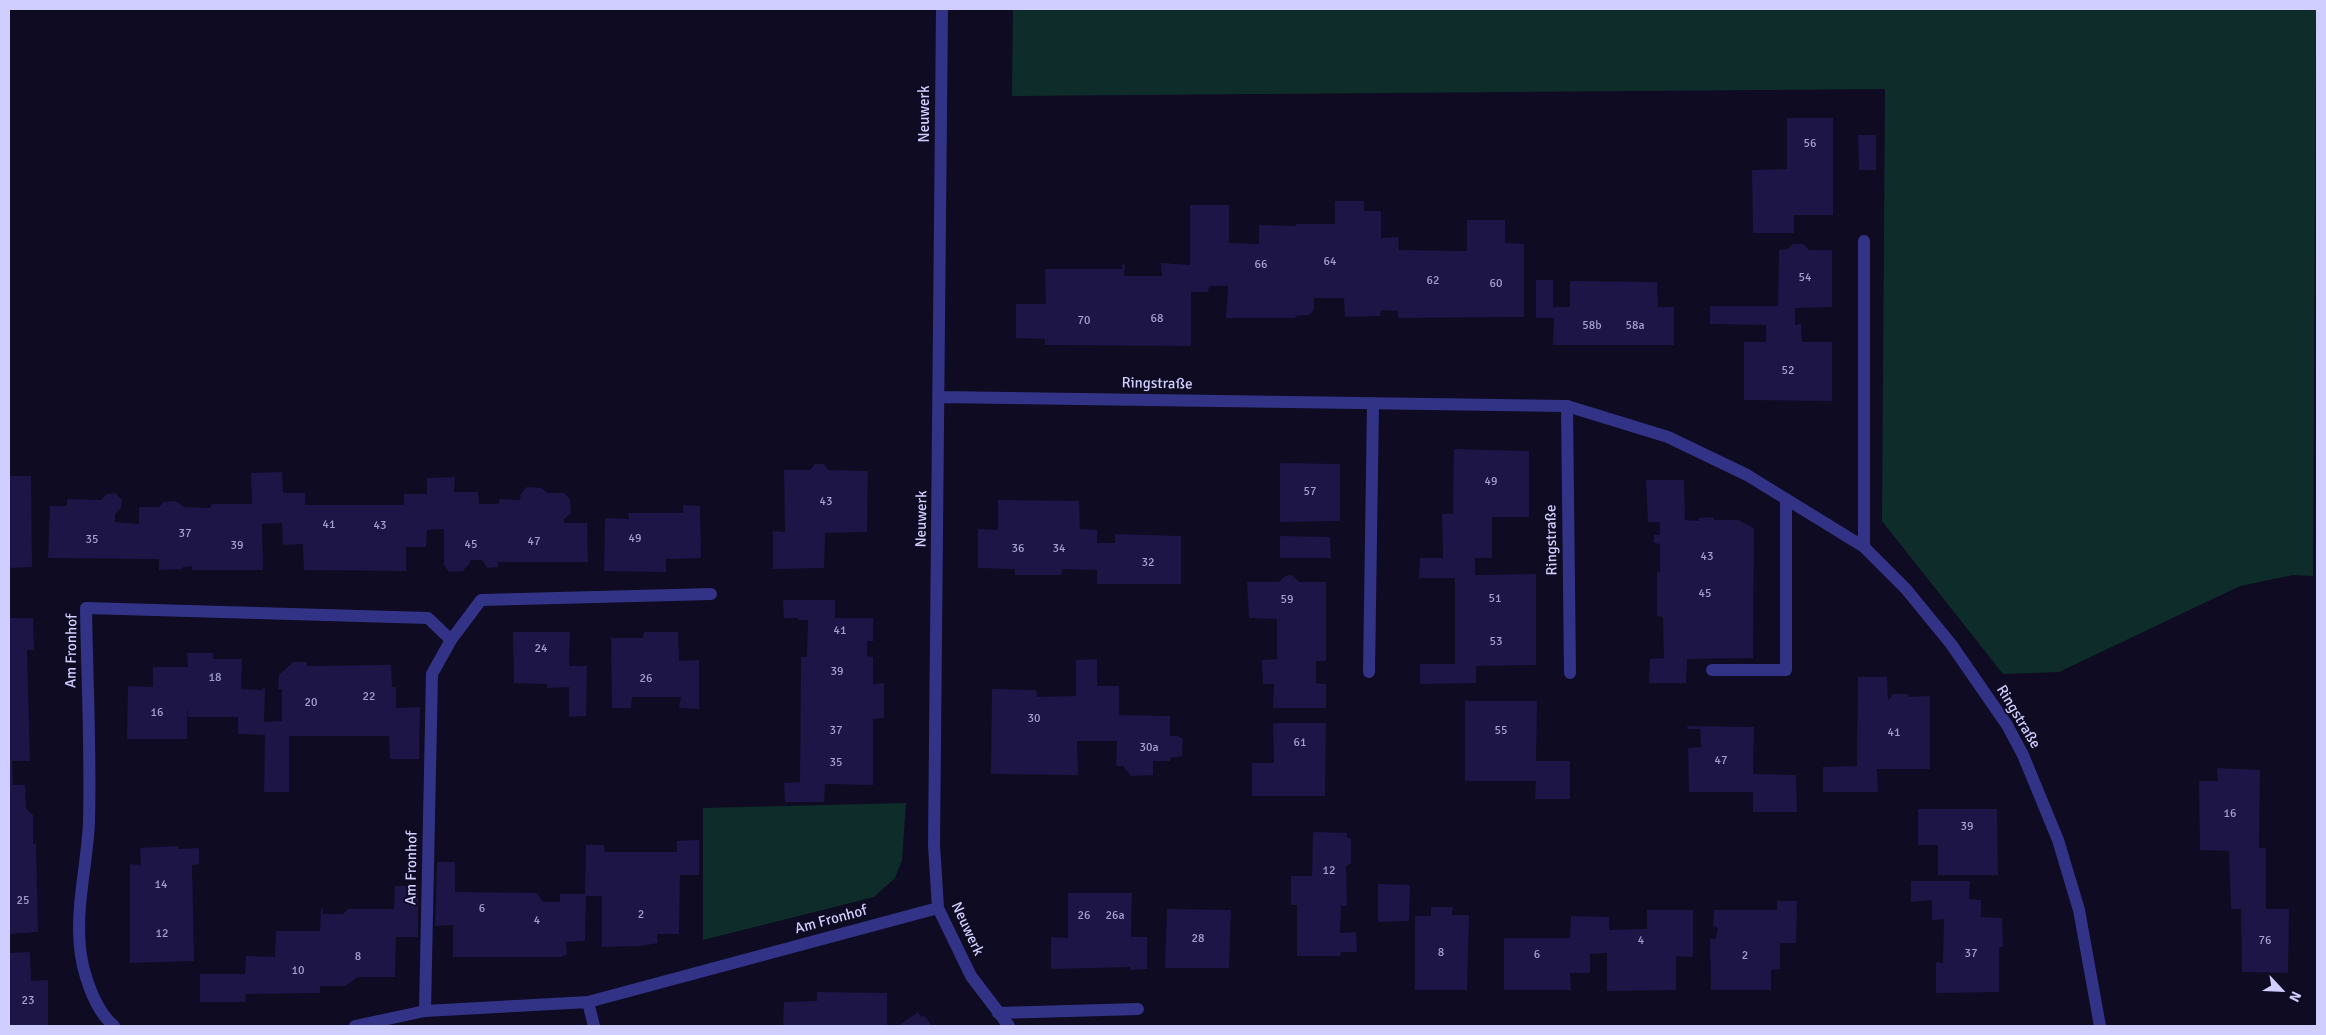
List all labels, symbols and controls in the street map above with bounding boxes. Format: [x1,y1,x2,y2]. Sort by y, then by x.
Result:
street label: Neuwerk [916,85,934,143]
house number: 56 [1804,137,1816,151]
house number: 64 [1324,255,1336,269]
house number: 66 [1255,258,1267,272]
house number: 54 [1799,271,1811,285]
house number: 62 [1427,274,1439,288]
house number: 60 [1490,277,1502,291]
house number: 68 [1151,312,1163,326]
house number: 70 [1078,314,1090,328]
house number: 58b [1582,319,1602,333]
house number: 58a [1625,319,1645,333]
house number: 52 [1782,364,1794,378]
street label: Ringstraße [1121,374,1193,394]
house number: 49 [1485,475,1497,489]
house number: 57 [1304,485,1316,499]
street label: Neuwerk [913,490,931,548]
house number: 43 [820,495,832,509]
street label: Ringstraße [1542,504,1562,576]
house number: 41 [323,518,335,532]
house number: 43 [374,519,386,533]
house number: 37 [179,527,191,541]
house number: 49 [629,532,641,546]
house number: 35 [86,533,98,547]
house number: 47 [528,535,540,549]
house number: 45 [465,538,477,552]
house number: 39 [231,539,243,553]
house number: 36 [1012,542,1024,556]
house number: 34 [1053,542,1065,556]
house number: 43 [1701,550,1713,564]
house number: 32 [1142,556,1154,570]
house number: 45 [1699,587,1711,601]
house number: 51 [1489,592,1501,606]
house number: 59 [1281,593,1293,607]
street label: Am Fronhof [62,614,82,688]
house number: 41 [834,624,846,638]
house number: 53 [1490,635,1502,649]
house number: 24 [535,642,547,656]
house number: 39 [831,665,843,679]
house number: 18 [209,671,221,685]
house number: 26 [640,672,652,686]
street label: Ringstraße [1992,682,2044,752]
house number: 22 [363,690,375,704]
house number: 20 [305,696,317,710]
house number: 16 [151,706,163,720]
house number: 30 [1028,712,1040,726]
house number: 37 [830,724,842,738]
house number: 55 [1495,724,1507,738]
house number: 41 [1888,726,1900,740]
house number: 61 [1294,736,1306,750]
house number: 30a [1139,741,1159,755]
house number: 47 [1715,754,1727,768]
house number: 35 [830,756,842,770]
house number: 16 [2224,807,2236,821]
house number: 39 [1961,820,1973,834]
street label: Am Fronhof [402,831,422,905]
house number: 12 [1323,864,1335,878]
house number: 14 [155,878,167,892]
house number: 25 [17,894,29,908]
street label: Neuwerk [947,899,987,959]
house number: 6 [479,902,485,916]
street label: Am Fronhof [793,902,869,938]
house number: 2 [638,908,644,922]
house number: 26 [1078,909,1090,923]
house number: 26a [1105,909,1125,923]
house number: 4 [534,914,540,928]
house number: 12 [156,927,168,941]
house number: 28 [1192,932,1204,946]
house number: 4 [1638,934,1644,948]
house number: 76 [2259,934,2271,948]
house number: 8 [1438,946,1444,960]
house number: 37 [1965,947,1977,961]
house number: 6 [1534,948,1540,962]
house number: 2 [1742,949,1748,963]
house number: 8 [355,950,361,964]
house number: 10 [292,964,304,978]
north arrow [2256,965,2306,1015]
text: N [2285,989,2305,1005]
house number: 23 [22,994,34,1008]

